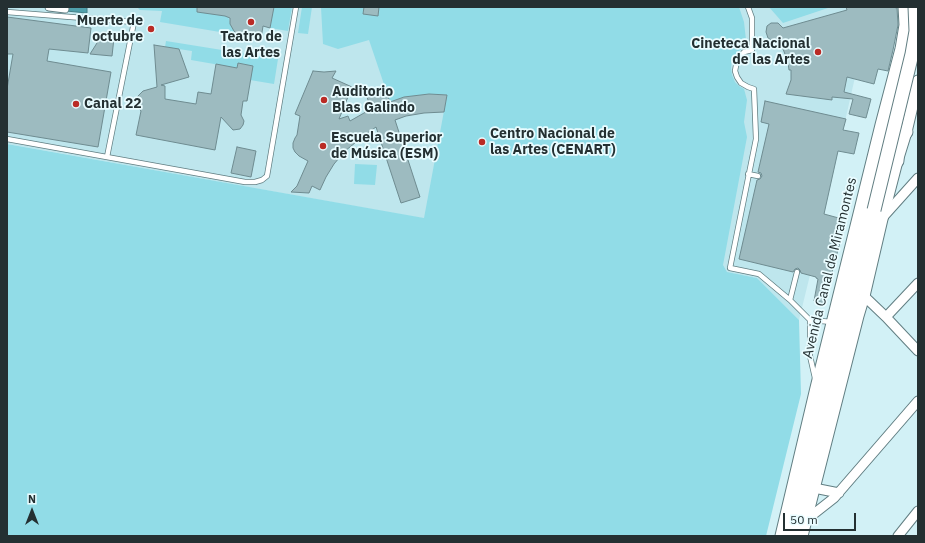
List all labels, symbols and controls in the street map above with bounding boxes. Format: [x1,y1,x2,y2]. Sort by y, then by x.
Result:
place label: Muerte de octubre [77,13,143,46]
marker: Teatro de las Artes [246,17,256,27]
marker: Muerte de octubre [146,24,156,34]
place label: Teatro de las Artes [220,29,282,62]
place label: Cineteca Nacional de las Artes [691,36,810,68]
marker: Cineteca Nacional de las Artes [813,47,823,57]
place label: Auditorio Blas Galindo [332,84,415,116]
marker: Auditorio Blas Galindo [319,95,329,105]
place label: Canal 22 [84,96,142,112]
marker: Canal 22 [71,99,81,109]
place label: Centro Nacional de las Artes (CENART) [490,126,616,158]
place label: Escuela Superior de Música (ESM) [331,130,442,162]
marker: Centro Nacional de las Artes (CENART) [477,137,487,147]
marker: Escuela Superior de Música (ESM) [318,141,328,151]
street label: Avenida Canal de Miramontes [799,176,861,360]
north arrow [12,491,52,531]
text: N [28,492,36,506]
scale bar [785,505,858,531]
text: 50 m [790,512,818,527]

